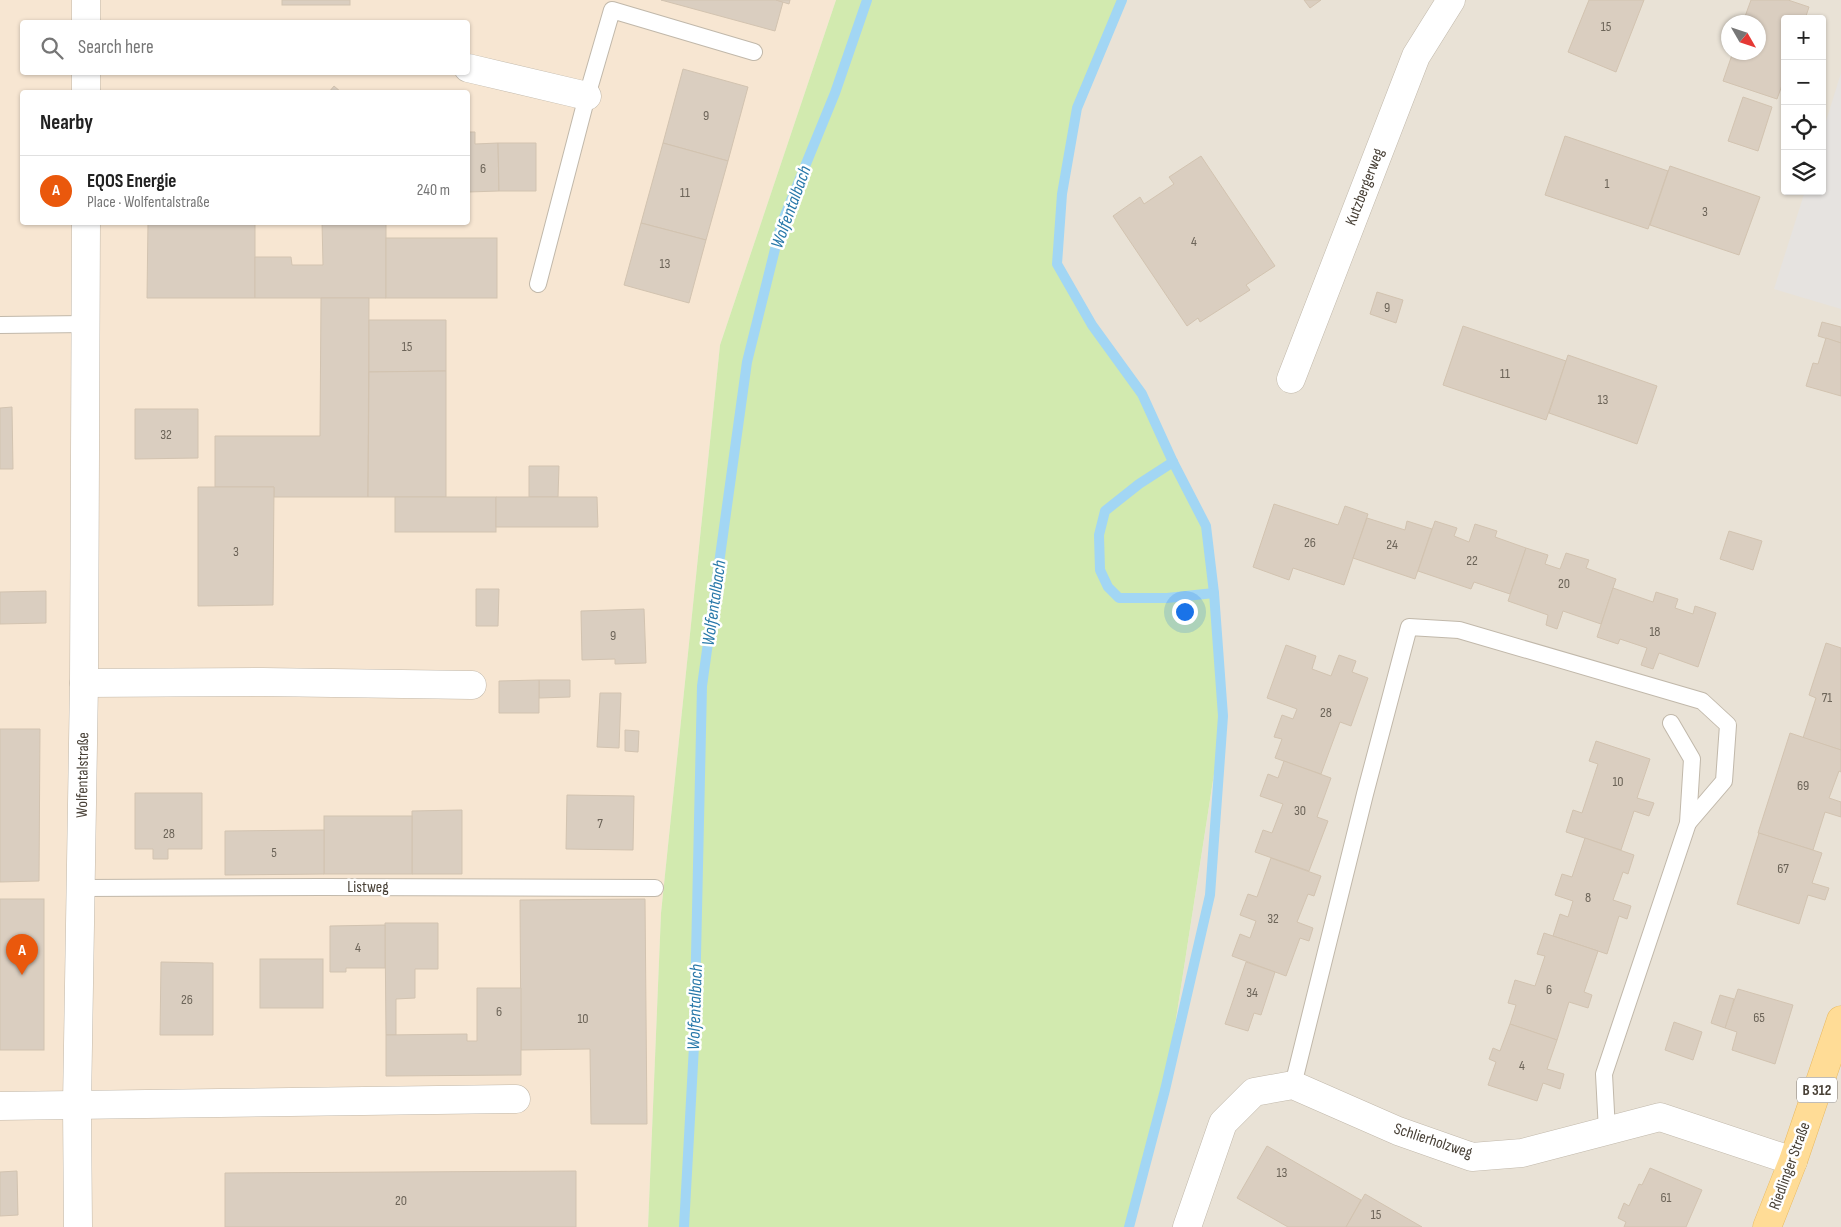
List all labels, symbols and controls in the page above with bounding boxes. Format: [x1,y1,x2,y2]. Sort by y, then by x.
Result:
north arrow [1721,15,1766,60]
map controls [1781,15,1826,195]
button: + [1781,15,1826,60]
house number: 15 [1601,18,1612,35]
search box [20,20,470,75]
icon: search [38,34,66,62]
text: Search here [78,36,154,59]
button: − [1781,60,1826,105]
button: locate [1781,105,1826,150]
house number: 9 [703,107,709,124]
text: Nearby [40,110,93,135]
street label: Kutzbergerweg [1342,146,1388,228]
button: layers [1781,150,1826,195]
house number: 6 [480,160,486,177]
water label: Wolfentalbach [766,162,816,251]
text: EQOS Energie [87,170,176,193]
house number: 1 [1605,175,1610,192]
text: A [52,181,60,200]
text: 240 m [417,181,450,200]
house number: 11 [680,184,690,201]
text: Place · Wolfentalstraße [87,193,210,212]
house number: 3 [1702,203,1708,220]
house number: 4 [1191,233,1197,250]
house number: 13 [660,255,671,272]
house number: 9 [1384,299,1390,316]
house number: 15 [402,338,413,355]
house number: 11 [1500,365,1510,382]
house number: 13 [1598,391,1609,408]
house number: 32 [160,426,172,443]
house number: 26 [1304,534,1316,551]
house number: 24 [1386,536,1398,553]
house number: 3 [233,543,239,560]
house number: 22 [1466,552,1478,569]
water label: Wolfentalbach [698,558,730,647]
house number: 20 [1558,575,1570,592]
your location [1172,599,1198,625]
house number: 18 [1649,623,1661,640]
house number: 9 [610,627,616,644]
house number: 71 [1822,689,1832,706]
house number: 28 [1320,704,1332,721]
street label: Wolfentalstraße [73,732,93,818]
house number: 10 [1612,773,1624,790]
house number: 69 [1797,777,1809,794]
house number: 30 [1294,802,1306,819]
house number: 7 [597,815,603,832]
house number: 28 [163,825,175,842]
house number: 5 [271,844,277,861]
house number: 67 [1777,860,1789,877]
street label: Listweg [347,878,389,897]
house number: 8 [1585,889,1591,906]
house number: 32 [1267,910,1279,927]
pin: A [6,934,38,975]
house number: 4 [355,939,361,956]
water label: Wolfentalbach [683,963,707,1050]
house number: 6 [1546,981,1552,998]
house number: 34 [1246,984,1258,1001]
house number: 26 [181,991,193,1008]
house number: 6 [496,1003,502,1020]
house number: 65 [1753,1009,1765,1026]
house number: 10 [577,1010,589,1027]
house number: 4 [1519,1057,1525,1074]
road number: B 312 [1797,1078,1837,1102]
street label: Schlierholzweg [1391,1119,1475,1163]
street label: Riedlinger Straße [1765,1120,1815,1212]
house number: 13 [1277,1164,1288,1181]
house number: 61 [1660,1189,1672,1206]
house number: 20 [395,1192,407,1209]
house number: 15 [1371,1206,1382,1223]

